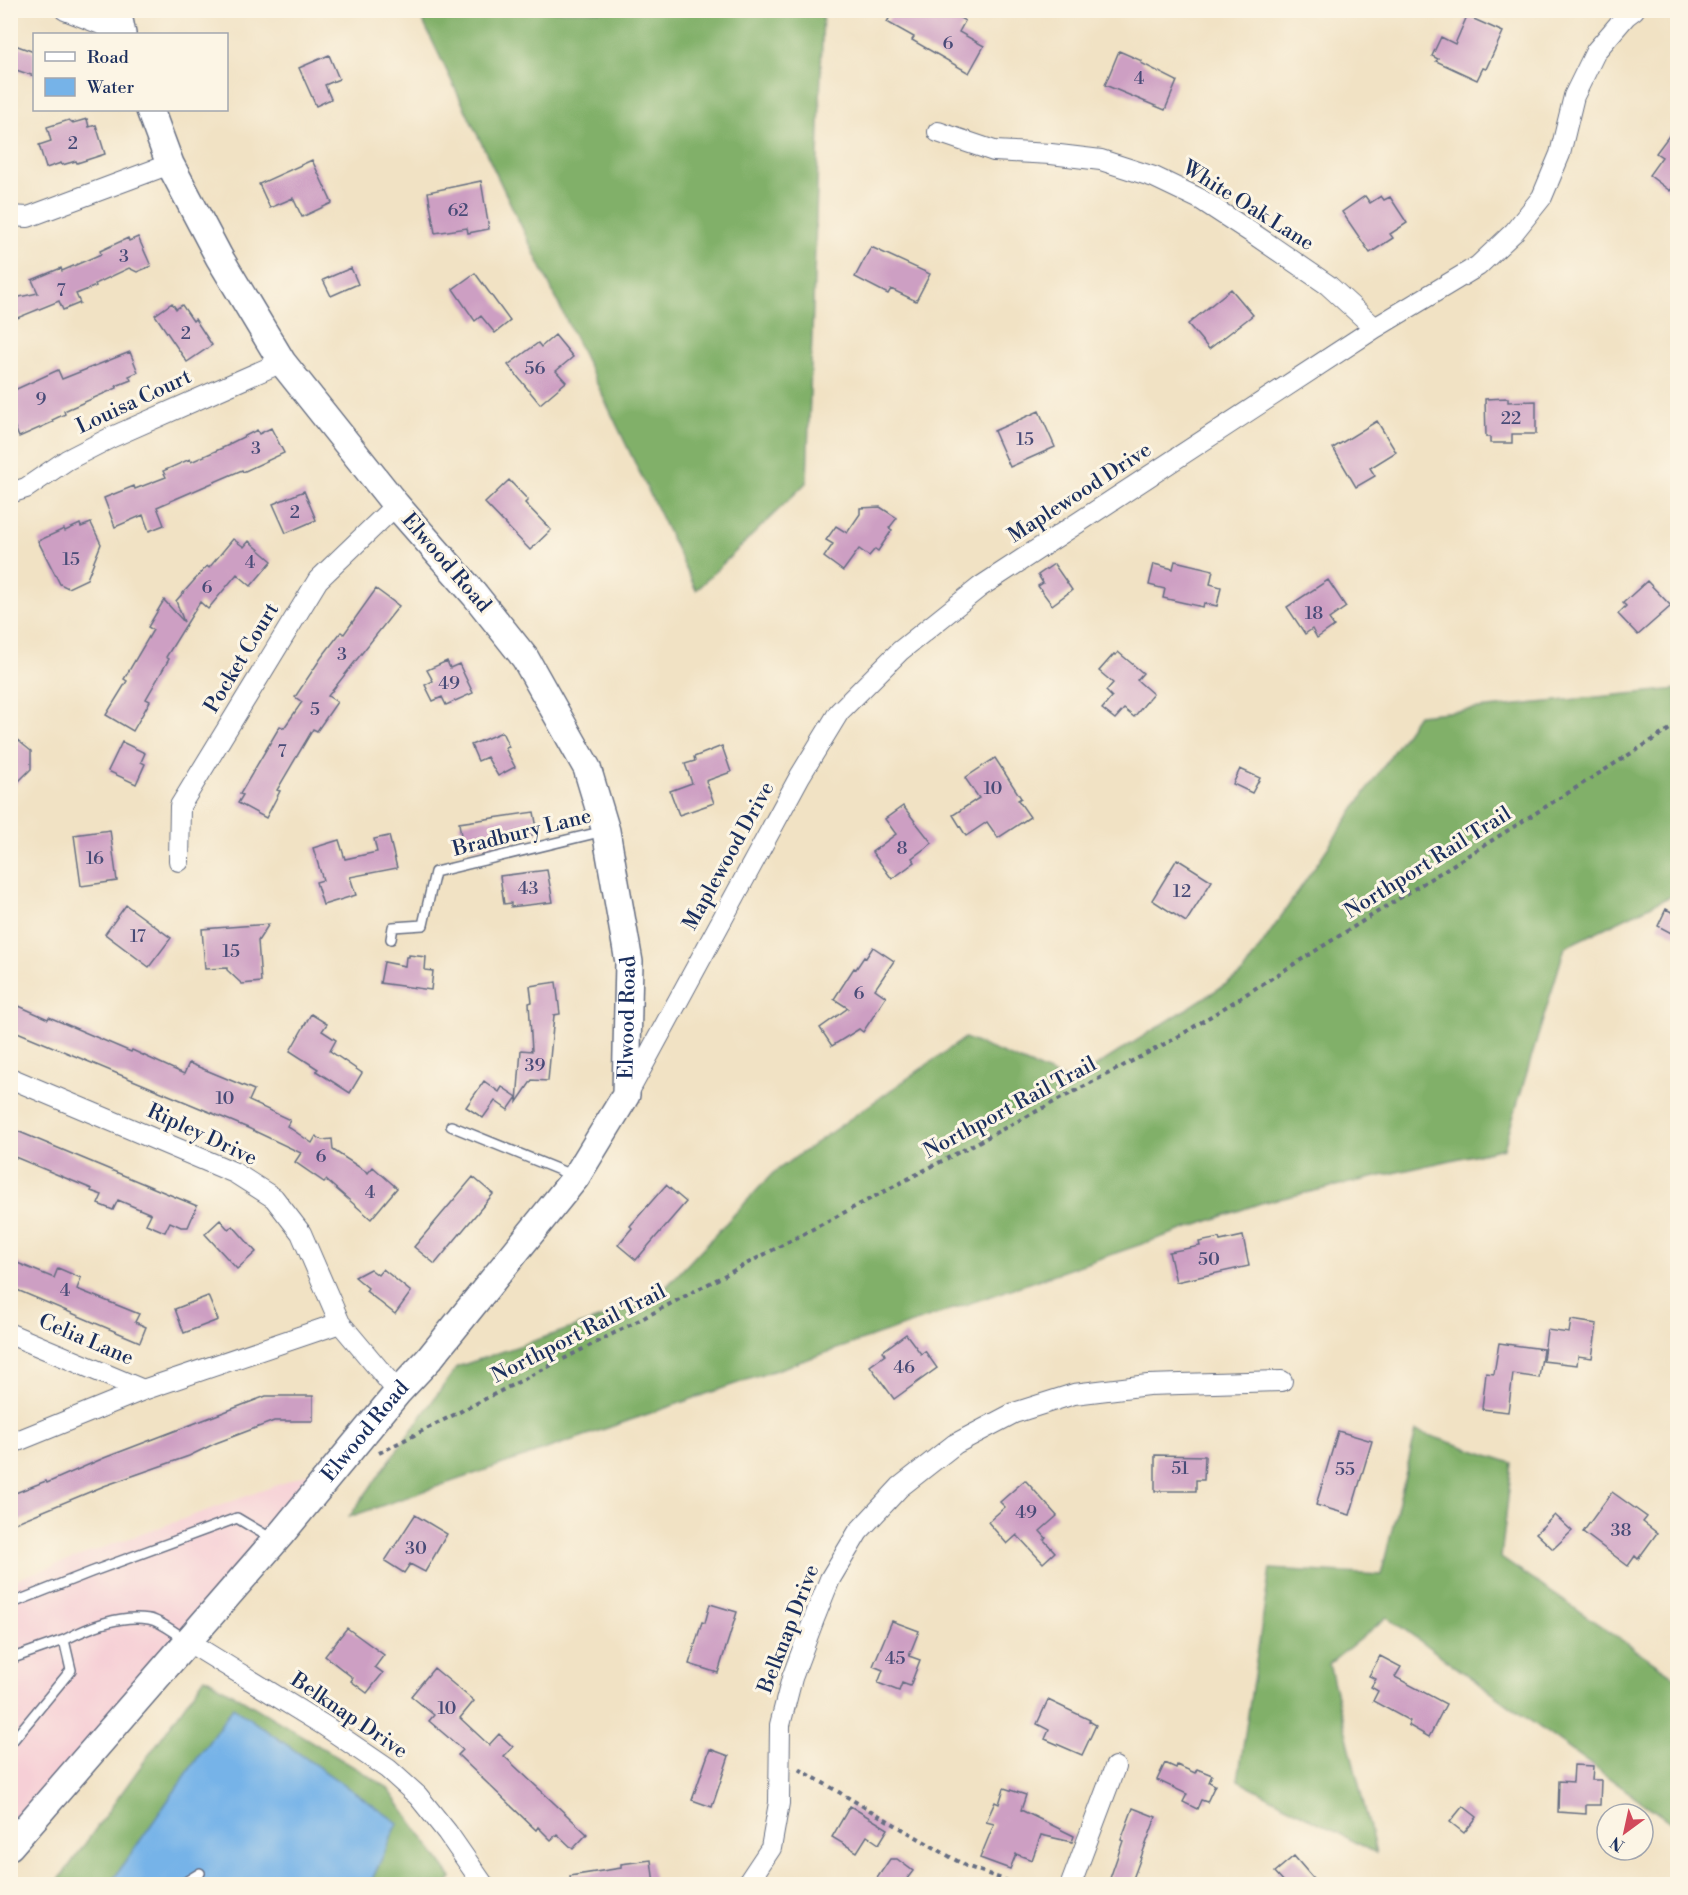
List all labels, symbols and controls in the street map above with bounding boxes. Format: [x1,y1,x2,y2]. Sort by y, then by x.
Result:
house number: 6 [943,32,954,55]
legend [33,33,228,111]
text: Road [87,46,130,69]
house number: 4 [1134,67,1145,90]
text: Water [86,76,135,99]
house number: 2 [68,132,78,155]
street label: White Oak Lane [1176,155,1319,257]
house number: 62 [447,199,469,222]
house number: 3 [119,245,129,268]
house number: 7 [56,279,66,302]
house number: 2 [181,322,191,345]
house number: 56 [525,357,546,380]
street label: Louisa Court [72,364,196,440]
house number: 9 [36,388,47,411]
house number: 22 [1501,407,1521,430]
house number: 15 [1016,428,1034,451]
house number: 3 [251,437,261,460]
street label: Maplewood Drive [1003,437,1157,549]
house number: 2 [290,501,300,524]
street label: Elwood Road [396,508,496,618]
house number: 15 [62,548,80,571]
house number: 4 [245,551,256,574]
house number: 6 [202,576,213,599]
street label: Pocket Court [199,598,285,718]
house number: 18 [1305,602,1323,625]
house number: 3 [337,643,347,666]
house number: 49 [438,672,460,695]
house number: 5 [310,698,320,721]
house number: 7 [277,740,287,763]
street label: Maplewood Drive [677,777,781,935]
house number: 10 [983,777,1003,800]
street label: Northport Rail Trail [1340,801,1516,925]
street label: Bradbury Lane [449,803,594,863]
house number: 8 [896,837,908,860]
house number: 16 [86,847,104,870]
house number: 43 [518,877,538,900]
house number: 12 [1173,880,1191,903]
house number: 17 [130,925,146,948]
house number: 15 [222,940,240,963]
street label: Elwood Road [613,954,643,1080]
house number: 6 [854,982,865,1005]
street label: Northport Rail Trail [919,1051,1101,1165]
house number: 39 [525,1054,546,1077]
house number: 10 [215,1087,235,1110]
street label: Ripley Drive [143,1098,261,1172]
house number: 6 [316,1145,327,1168]
house number: 4 [365,1181,376,1204]
house number: 50 [1198,1248,1220,1271]
house number: 4 [60,1279,71,1302]
street label: Northport Rail Trail [487,1279,671,1389]
street label: Celia Lane [35,1308,137,1372]
house number: 46 [893,1356,915,1379]
street label: Elwood Road [316,1375,415,1488]
house number: 51 [1171,1457,1189,1480]
house number: 55 [1335,1458,1355,1481]
house number: 49 [1015,1501,1037,1524]
house number: 38 [1611,1519,1631,1542]
house number: 30 [405,1537,427,1560]
street label: Belknap Drive [752,1561,825,1698]
house number: 45 [885,1647,905,1670]
street label: Belknap Drive [285,1667,412,1765]
house number: 10 [437,1697,457,1720]
north arrow [1595,1802,1655,1862]
text: N [1606,1832,1628,1856]

